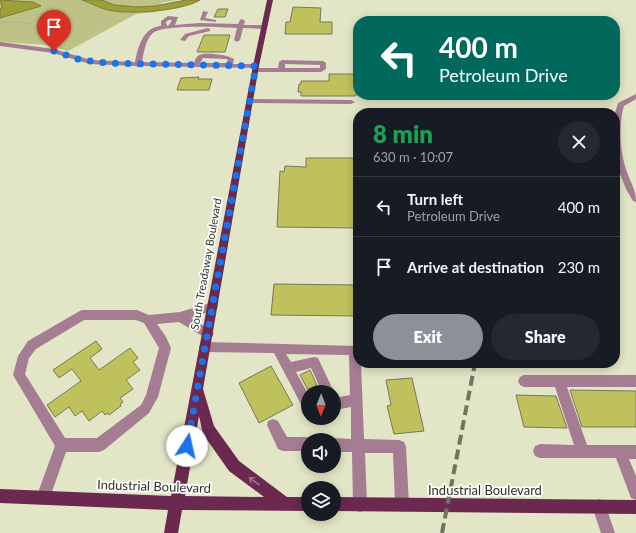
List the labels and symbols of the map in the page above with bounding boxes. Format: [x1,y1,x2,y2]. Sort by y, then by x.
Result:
pin [37,10,71,51]
street label: South Treadaway Boulevard [188,197,224,331]
north arrow [301,385,341,425]
position arrow [166,425,208,467]
street label: Industrial Boulevard [97,476,211,496]
one-way arrow [249,477,260,485]
street label: Industrial Boulevard [428,482,542,498]

